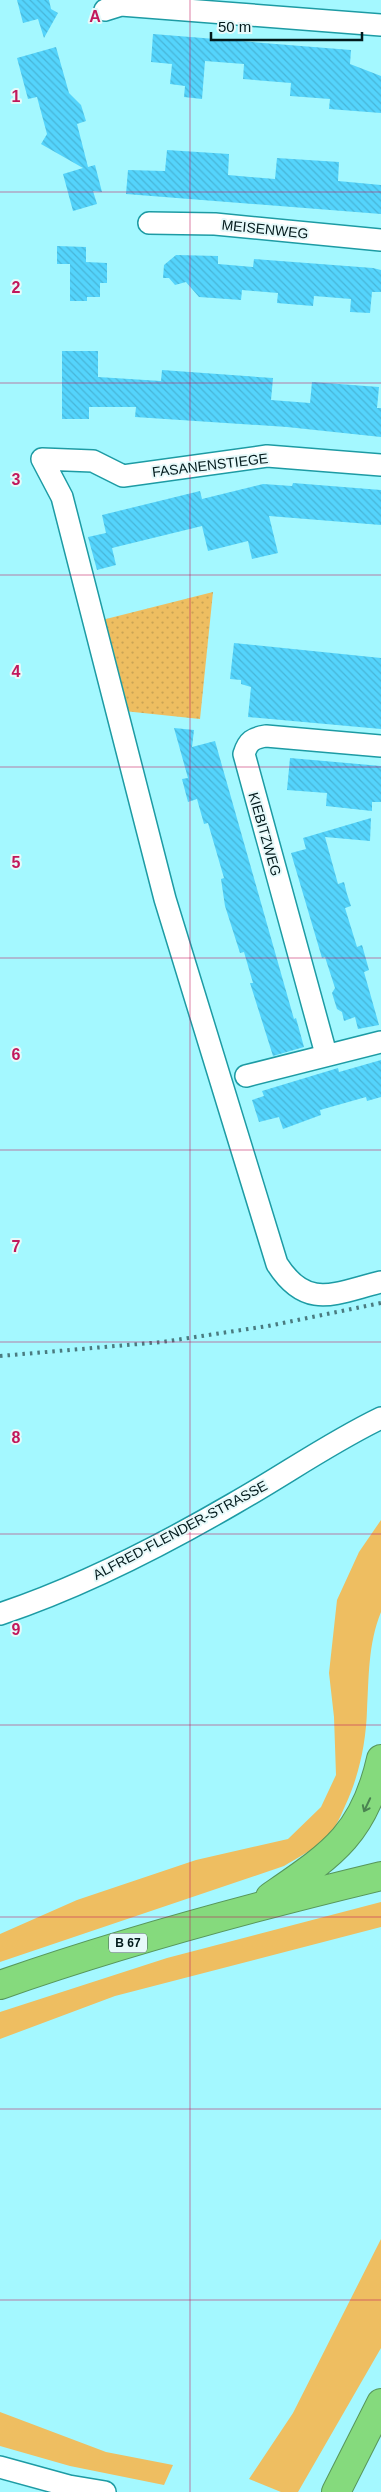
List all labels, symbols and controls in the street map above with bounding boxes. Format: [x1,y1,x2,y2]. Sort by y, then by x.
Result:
text: A [89,8,101,25]
scale bar [211,10,362,42]
text: 50 m [218,18,251,35]
text: 1 [12,88,21,105]
street label: MEISENWEG [221,216,309,242]
text: 2 [12,279,21,296]
street label: FASANENSTIEGE [151,450,269,480]
text: 3 [12,471,21,488]
text: 4 [12,663,21,680]
street label: KIEBITZWEG [245,790,285,878]
text: 5 [12,854,21,871]
text: 6 [12,1046,21,1063]
text: 7 [12,1238,21,1255]
text: 8 [12,1429,21,1446]
street label: ALFRED-FLENDER-STRASSE [90,1477,270,1583]
text: 9 [12,1621,21,1638]
one-way arrow [361,1797,371,1812]
road number: B 67 [109,1934,147,1952]

